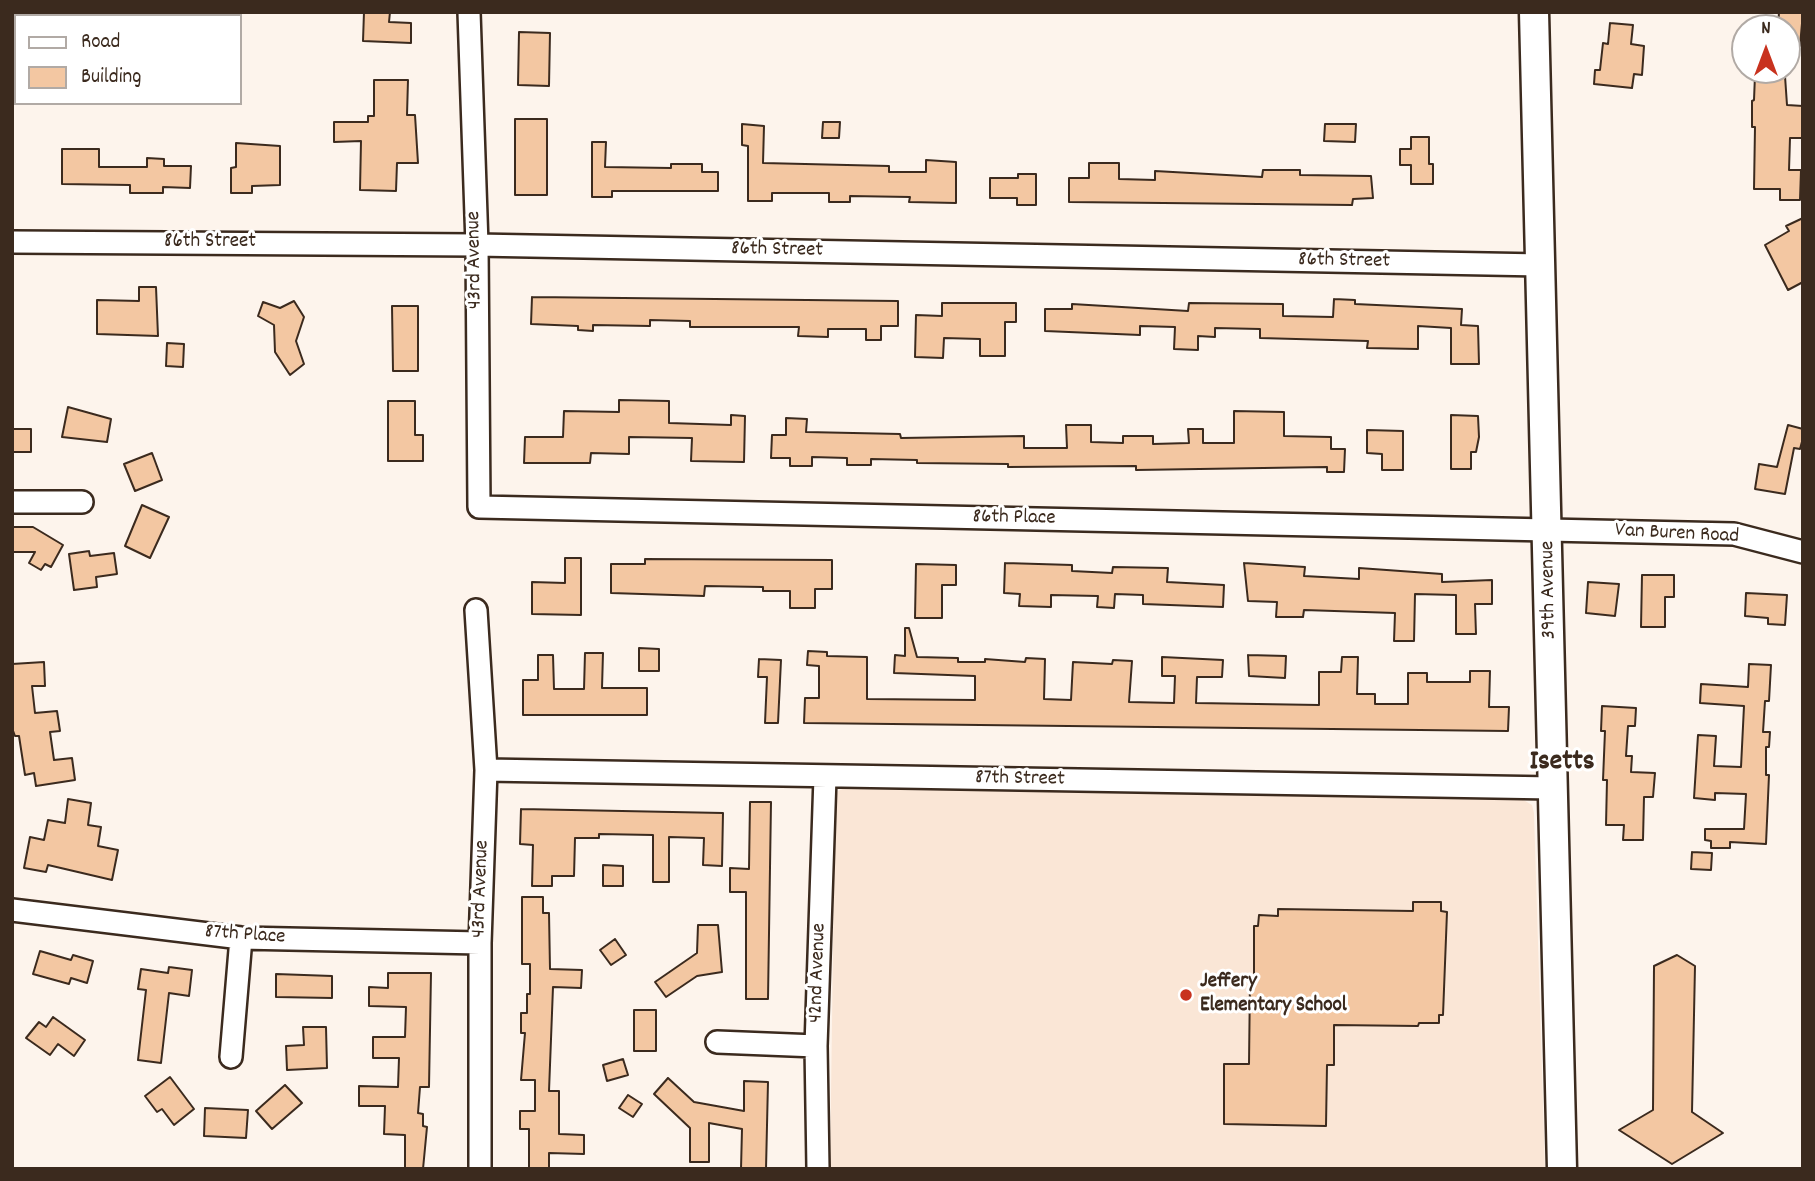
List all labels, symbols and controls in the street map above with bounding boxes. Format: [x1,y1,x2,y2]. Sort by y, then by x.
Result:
legend [14,14,242,105]
north arrow [1731,14,1801,84]
text: N [1761,16,1771,43]
text: Road [81,28,120,58]
text: Building [81,63,141,93]
street label: 43rd Avenue [463,211,489,309]
street label: 86th Street [164,230,256,256]
street label: 86th Street [731,238,823,264]
street label: 86th Street [1298,249,1390,275]
street label: 86th Place [972,506,1056,532]
street label: Van Buren Road [1614,519,1740,551]
street label: 39th Avenue [1537,541,1563,639]
district label: Isetts [1529,747,1595,781]
street label: 87th Street [975,767,1065,793]
street label: 43rd Avenue [468,840,496,938]
street label: 87th Place [204,921,286,951]
street label: 42nd Avenue [805,923,833,1023]
place label: Jeffery Elementary School [1200,970,1347,1020]
marker: Jeffery Elementary School [1178,987,1194,1003]

